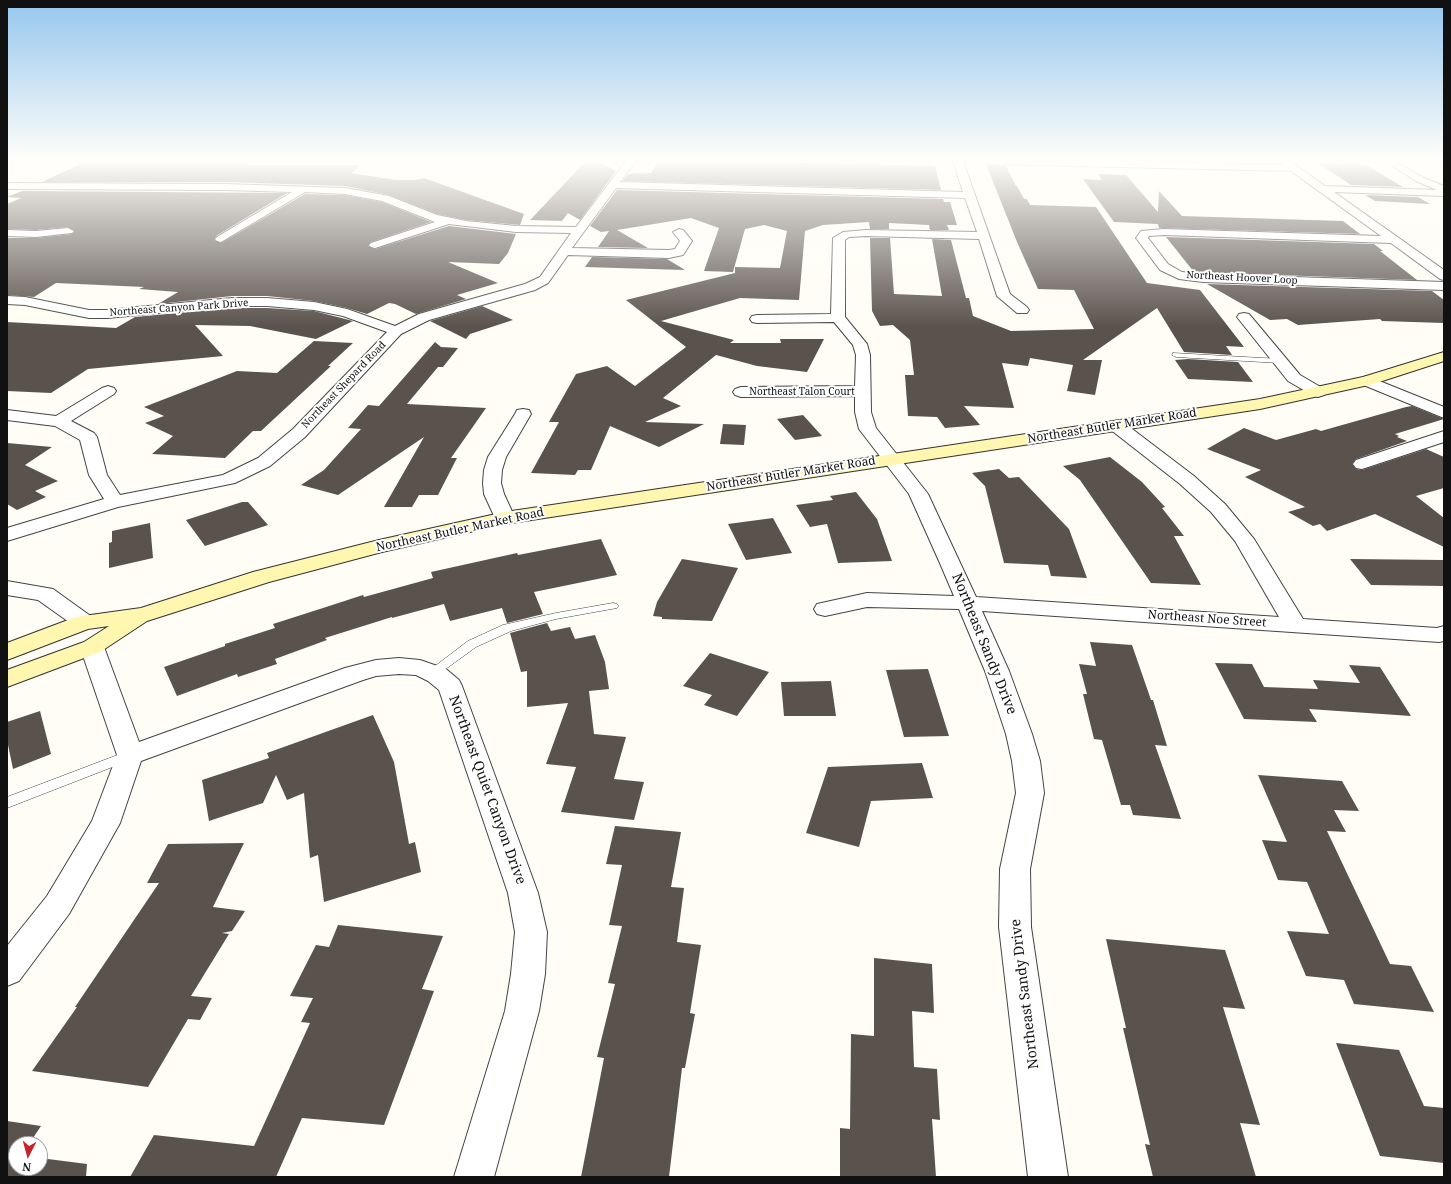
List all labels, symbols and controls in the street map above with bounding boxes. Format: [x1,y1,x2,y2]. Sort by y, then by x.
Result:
street label: Northeast Hoover Loop [1186,269,1298,287]
street label: Northeast Canyon Park Drive [109,297,249,319]
street label: Northeast Shepard Road [299,339,389,431]
street label: Northeast Talon Court [749,386,855,398]
street label: Northeast Butler Market Road [1026,405,1198,447]
street label: Northeast Butler Market Road [705,453,877,495]
street label: Northeast Butler Market Road [375,505,545,555]
street label: Northeast Sandy Drive [948,571,1020,717]
street label: Northeast Noe Street [1147,608,1267,630]
street label: Northeast Quiet Canyon Drive [445,693,529,887]
street label: Northeast Sandy Drive [1007,918,1043,1070]
north arrow [8,1136,48,1176]
text: N [22,1160,32,1175]

